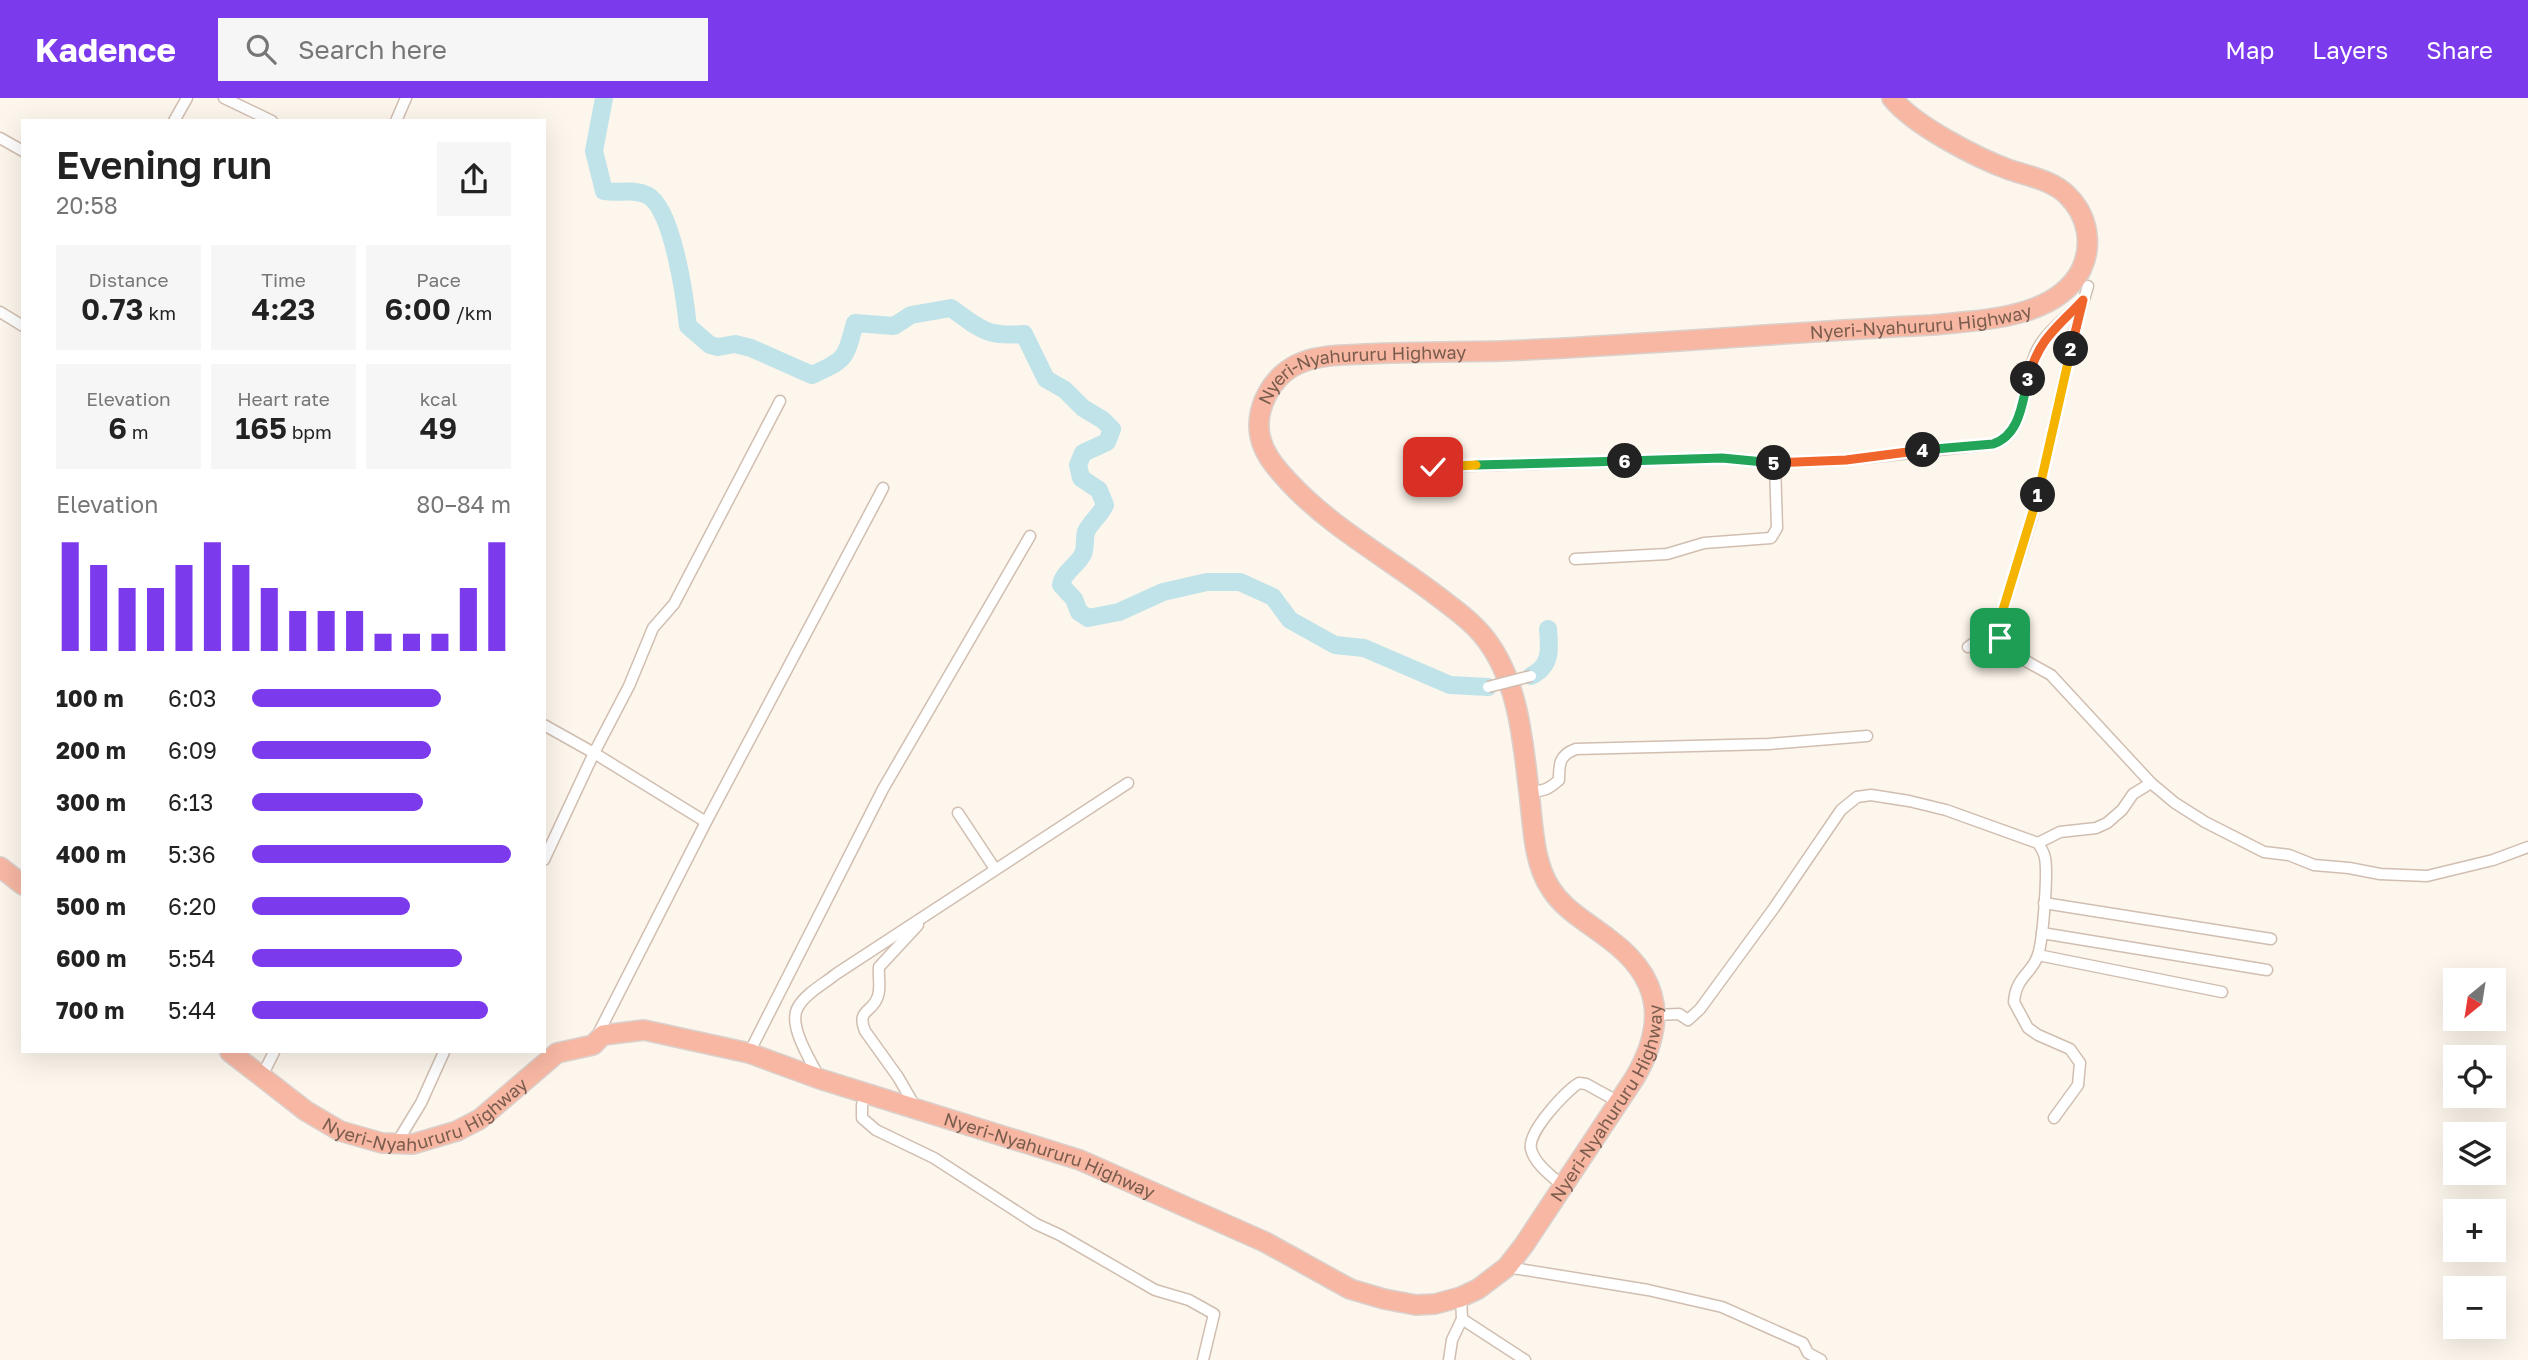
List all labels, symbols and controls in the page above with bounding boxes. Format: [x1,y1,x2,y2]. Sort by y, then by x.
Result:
search box [218,18,708,81]
text: Kadence [35,30,176,69]
icon: search [242,30,280,68]
text: Search here [298,34,447,65]
text: Map [2225,35,2274,64]
text: Layers [2312,35,2388,64]
text: Share [2426,35,2493,64]
text: Evening run [56,142,272,187]
button: share [437,142,511,216]
text: 20:58 [56,191,118,219]
text: Distance [89,268,168,291]
text: Time [261,268,306,291]
text: Pace [416,268,461,291]
text: 0.73 [81,291,144,327]
text: 4:23 [251,291,316,327]
text: 6:00 [385,291,451,327]
street label: Nyeri-Nyahururu Highway [1809,299,2034,343]
text: km [144,301,176,324]
text: /km [451,301,492,324]
pin: 2 [2054,331,2088,366]
text: 2 [2065,337,2076,360]
street label: Nyeri-Nyahururu Highway [1253,341,1466,408]
pin: 3 [2010,362,2046,396]
text: 3 [2022,367,2033,390]
text: Elevation [86,387,171,410]
text: Heart rate [237,387,330,410]
text: kcal [420,387,457,410]
text: 6 [108,410,127,446]
text: 165 [235,410,287,446]
text: 49 [420,410,457,446]
text: m [127,420,149,443]
text: bpm [287,420,332,443]
pin: 4 [1906,432,1940,468]
pin [1403,437,1463,497]
text: 4 [1917,438,1928,461]
pin: 6 [1608,444,1642,478]
pin: 5 [1756,446,1792,480]
icon: check [1414,448,1452,486]
text: 6 [1618,449,1631,472]
text: 5 [1768,451,1779,474]
pin: 1 [2021,478,2056,512]
text: 1 [2033,483,2042,506]
text: Elevation [56,490,158,518]
text: 80–84 m [416,490,511,518]
pin [1970,608,2030,668]
icon: arrive [1981,619,2019,657]
text: 100 m [56,684,124,712]
text: 6:03 [168,684,217,712]
text: 200 m [56,736,126,764]
text: 6:09 [168,736,217,764]
text: 300 m [56,788,126,816]
text: 6:13 [168,788,213,816]
text: 400 m [56,840,126,868]
text: 5:36 [168,840,216,868]
text: 500 m [56,892,126,920]
text: 6:20 [168,892,216,920]
text: 600 m [56,944,126,972]
text: 5:54 [168,944,216,972]
north arrow [2443,968,2506,1031]
map controls [2443,968,2506,1339]
text: 700 m [56,996,124,1024]
text: 5:44 [168,996,216,1024]
street label: Nyeri-Nyahururu Highway [1545,1004,1666,1205]
button: locate [2443,1045,2506,1108]
street label: Nyeri-Nyahururu Highway [319,1073,531,1155]
street label: Nyeri-Nyahururu Highway [941,1107,1159,1203]
button: layers [2443,1122,2506,1185]
button: + [2443,1199,2506,1262]
button: − [2443,1276,2506,1339]

